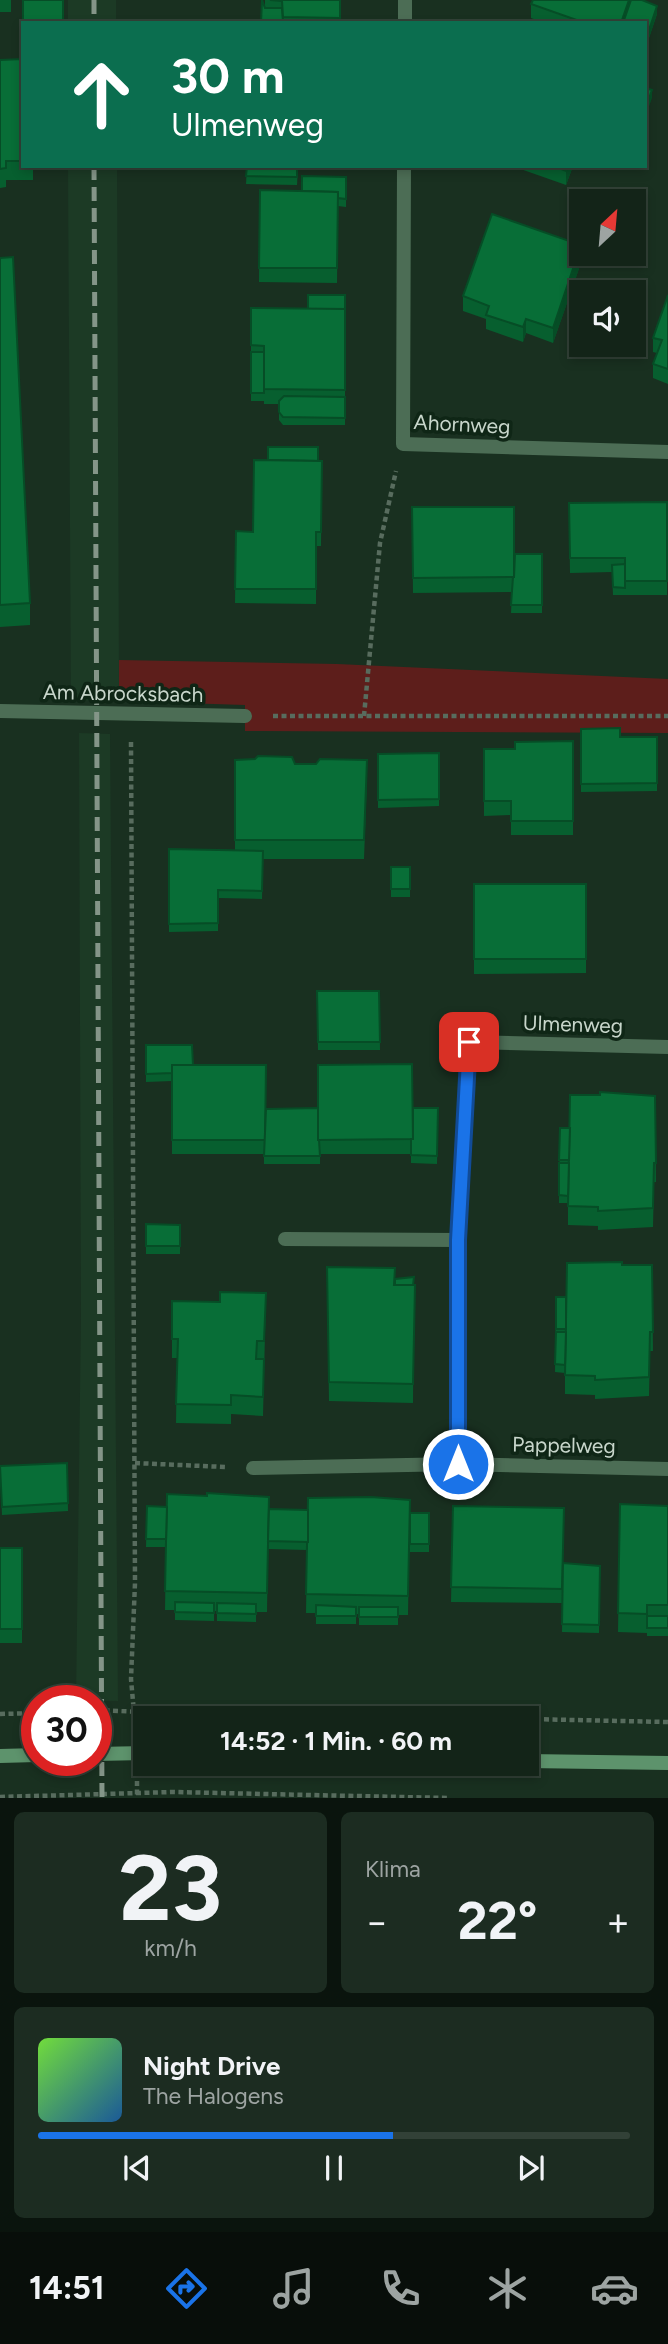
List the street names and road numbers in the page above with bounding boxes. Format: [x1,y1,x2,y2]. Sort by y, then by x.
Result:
street label: Ahornweg [413,409,511,439]
street label: Am Abrocksbach [43,679,203,707]
street label: Ulmenweg [522,1010,624,1038]
street label: Pappelweg [512,1432,616,1458]

